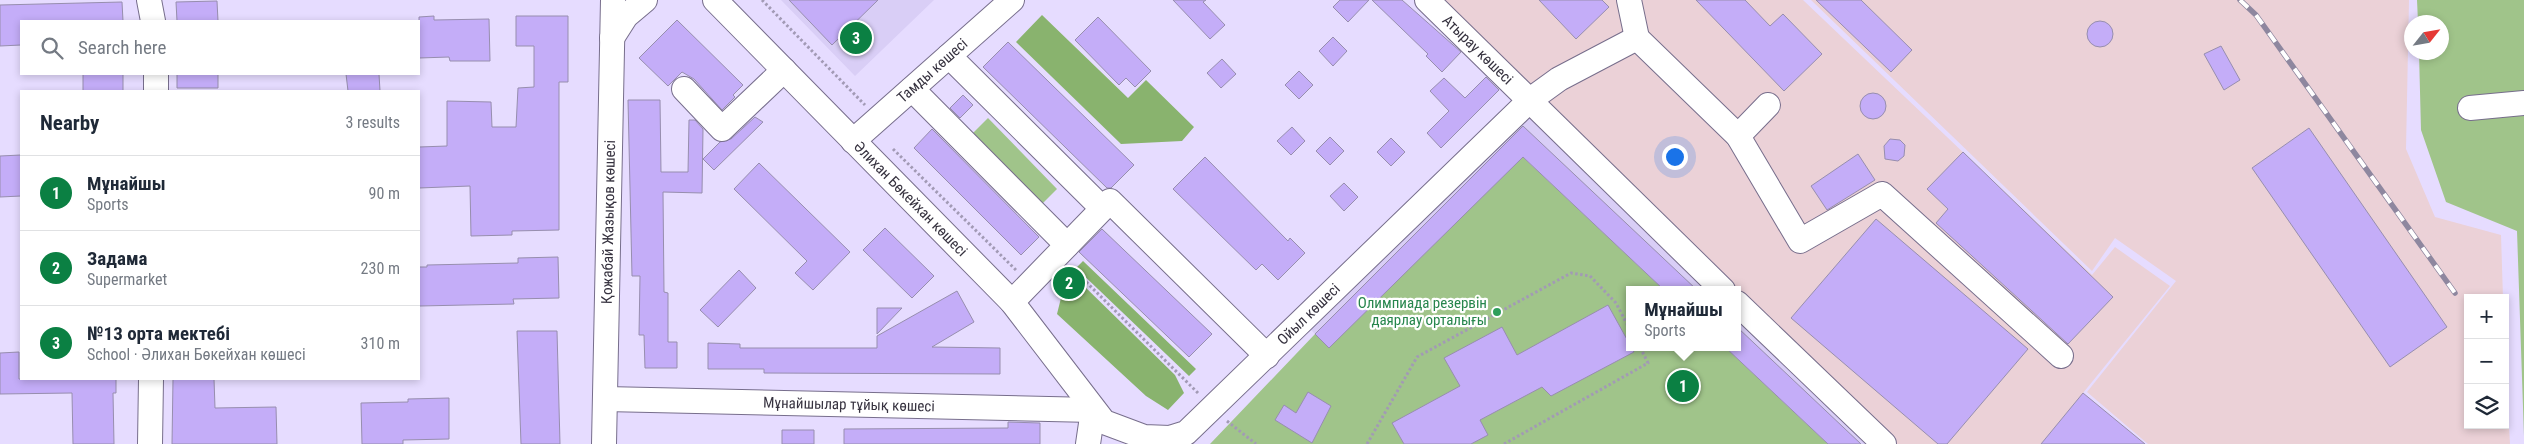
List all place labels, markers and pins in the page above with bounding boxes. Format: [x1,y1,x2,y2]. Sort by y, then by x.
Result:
pin: 3 [840,19,872,57]
pin: 2 [1053,264,1085,302]
place label: Олимпиада резервін даярлау орталығы [1358,294,1487,329]
marker: Олимпиада резервін даярлау орталығы [1491,306,1503,318]
pin: 1 [1667,367,1699,405]

